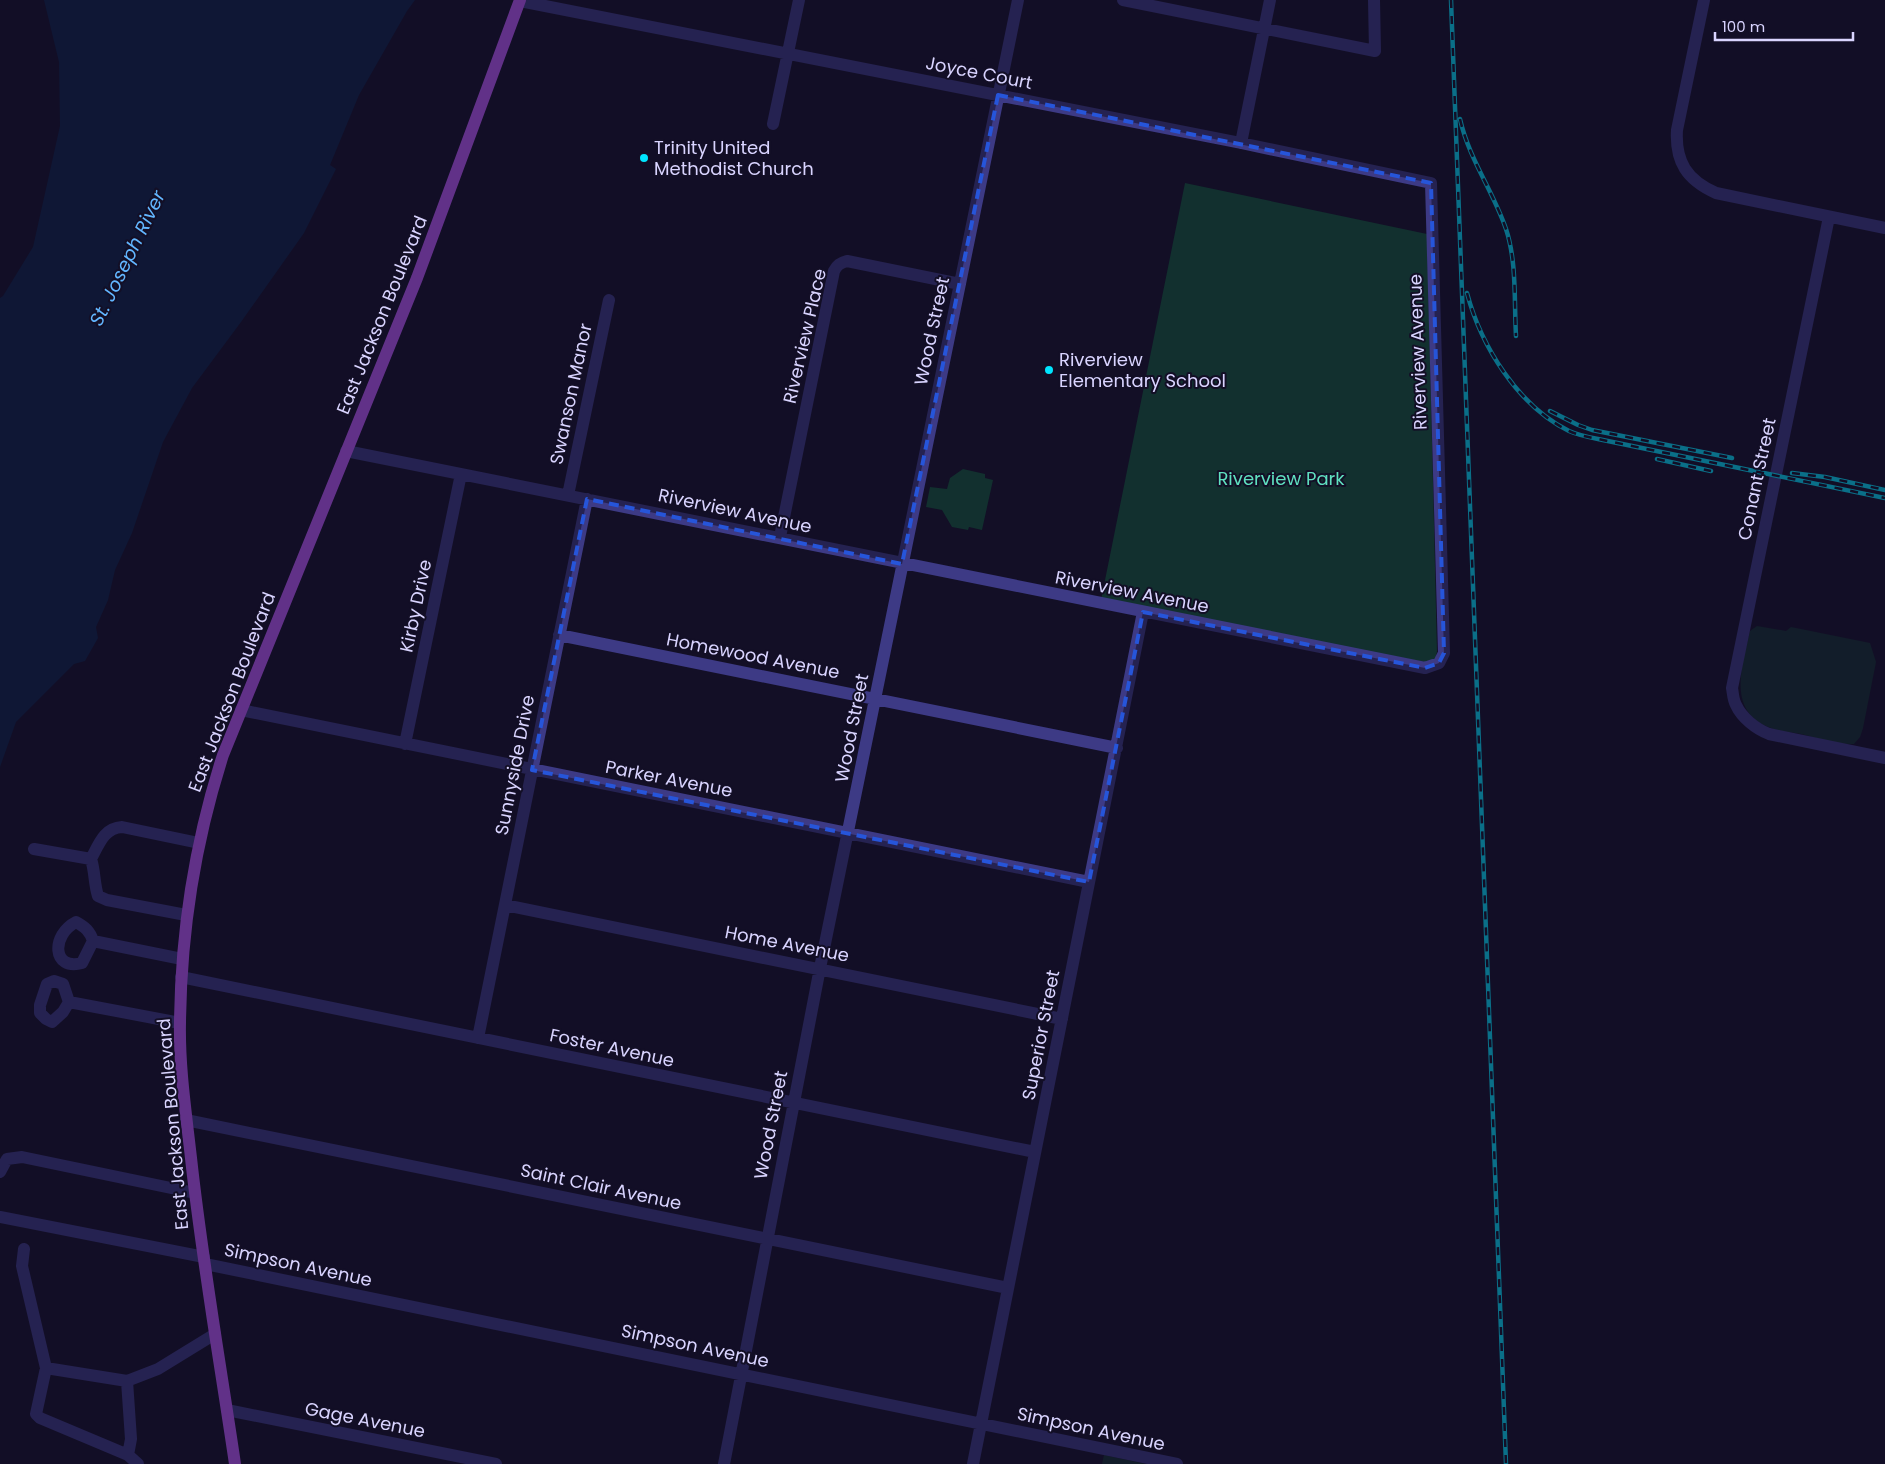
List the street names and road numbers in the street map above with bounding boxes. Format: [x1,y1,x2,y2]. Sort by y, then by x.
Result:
street label: Joyce Court [924,50,1035,95]
street label: East Jackson Boulevard [330,212,433,418]
street label: Riverview Place [777,266,832,406]
street label: Wood Street [908,274,955,387]
street label: Riverview Avenue [1402,274,1433,430]
street label: Swanson Manor [543,321,598,467]
street label: Conant Street [1731,415,1782,542]
street label: Riverview Avenue [656,482,814,539]
street label: Kirby Drive [393,557,438,655]
street label: Riverview Avenue [1053,564,1211,619]
street label: East Jackson Boulevard [182,588,281,795]
street label: Homewood Avenue [664,626,842,685]
street label: Wood Street [829,671,874,784]
street label: Sunnyside Drive [489,693,540,837]
street label: Parker Avenue [603,754,735,803]
street label: Home Avenue [723,919,851,968]
street label: Superior Street [1016,968,1065,1102]
street label: East Jackson Boulevard [151,1017,194,1231]
street label: Foster Avenue [547,1022,677,1073]
street label: Wood Street [748,1068,793,1181]
street label: Saint Clair Avenue [518,1157,684,1216]
street label: Simpson Avenue [222,1237,374,1292]
street label: Simpson Avenue [619,1318,771,1373]
street label: Gage Avenue [303,1396,427,1443]
street label: Simpson Avenue [1015,1401,1167,1456]

